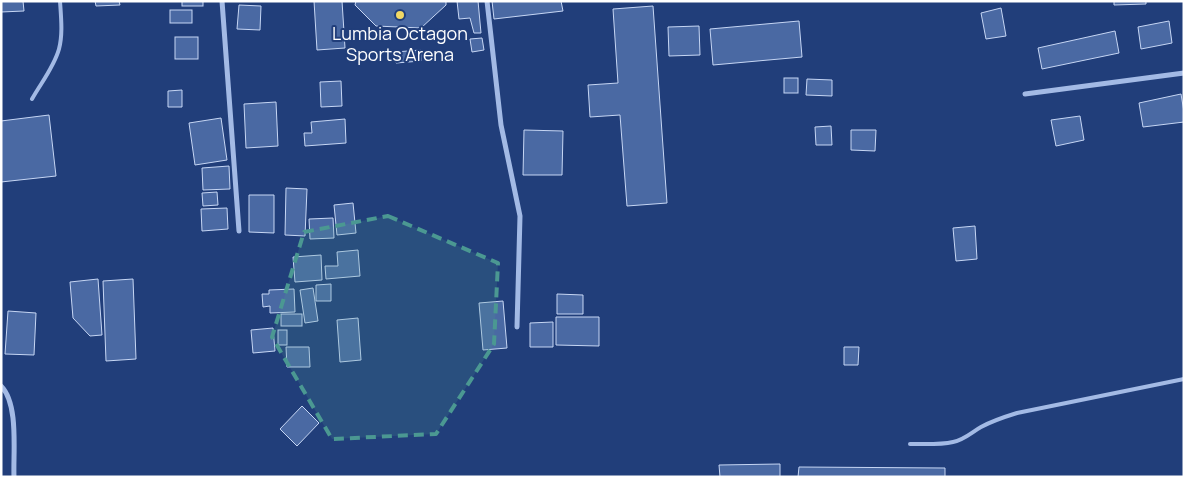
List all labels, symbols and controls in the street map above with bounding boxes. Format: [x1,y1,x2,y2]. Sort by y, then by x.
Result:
marker: Lumbia Octagon Sports Arena [394,9,406,21]
place label: Lumbia Octagon Sports Arena [332,21,468,66]

